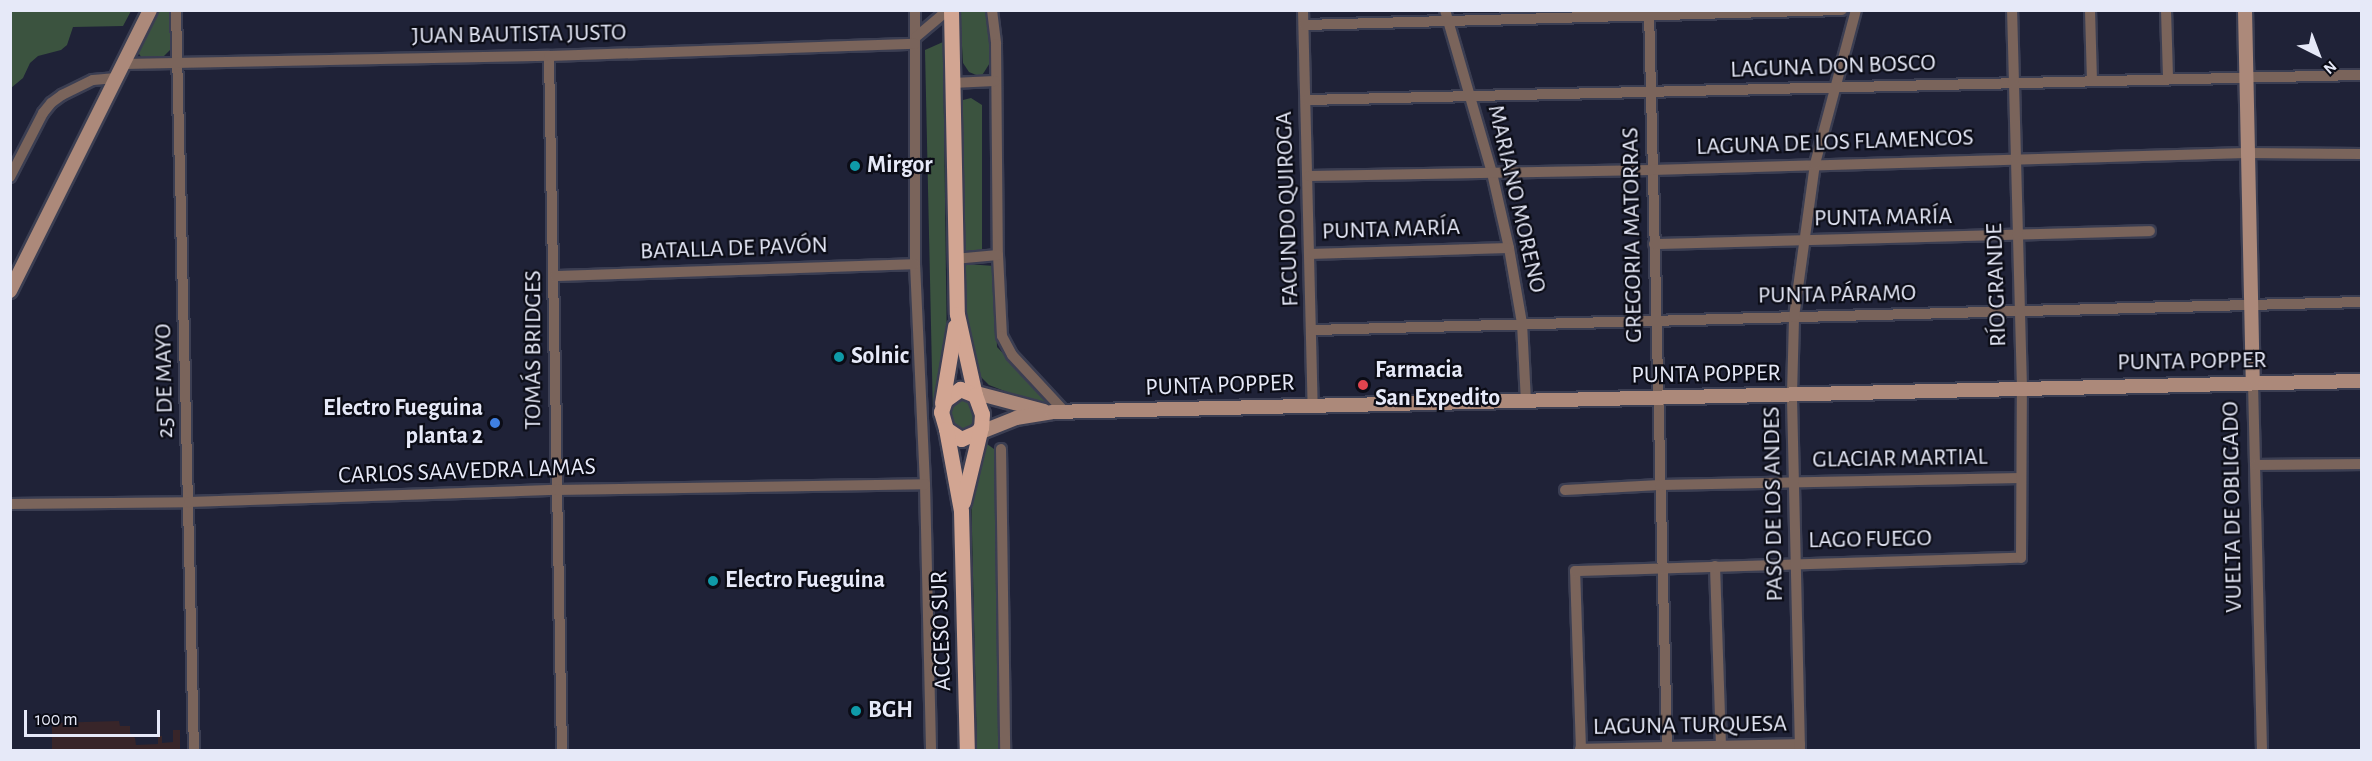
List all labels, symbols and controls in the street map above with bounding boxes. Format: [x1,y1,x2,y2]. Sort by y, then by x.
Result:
street label: JUAN BAUTISTA JUSTO [412,19,626,51]
north arrow [2288,24,2348,84]
street label: LAGUNA DON BOSCO [1730,49,1936,85]
text: N [2321,58,2340,77]
street label: MARIANO MORENO [1480,102,1552,296]
street label: FACUNDO QUIROGA [1270,111,1306,307]
street label: LAGUNA DE LOS FLAMENCOS [1696,124,1974,162]
street label: GREGORIA MATORRAS [1617,127,1649,343]
place label: Mirgor [867,152,933,180]
marker: Mirgor [848,159,862,173]
street label: PUNTA MARÍA [1814,202,1952,234]
street label: PUNTA MARÍA [1321,213,1461,247]
street label: RÍO GRANDE [1980,223,2014,347]
street label: BATALLA DE PAVÓN [640,231,828,267]
street label: TOMÁS BRIDGES [520,270,548,430]
street label: PUNTA PÁRAMO [1758,279,1916,311]
street label: 25 DE MAYO [150,323,180,439]
place label: Solnic [851,343,909,371]
street label: PUNTA POPPER [2117,346,2267,378]
marker: Solnic [832,350,846,364]
place label: Farmacia San Expedito [1375,357,1500,413]
street label: PUNTA POPPER [1631,359,1781,391]
street label: PUNTA POPPER [1145,369,1295,403]
marker: Farmacia San Expedito [1356,378,1370,392]
place label: Electro Fueguina planta 2 [323,395,483,451]
street label: VUELTA DE OBLIGADO [2217,401,2249,613]
street label: PASO DE LOS ANDES [1758,406,1790,602]
marker: Electro Fueguina planta 2 [488,416,502,430]
street label: GLACIAR MARTIAL [1812,443,1988,475]
street label: CARLOS SAAVEDRA LAMAS [338,453,596,491]
street label: LAGO FUEGO [1808,525,1932,555]
place label: Electro Fueguina [725,567,885,595]
street label: ACCESO SUR [926,570,958,692]
marker: Electro Fueguina [706,574,720,588]
place label: BGH [868,697,913,725]
scale bar [27,698,164,736]
marker: BGH [849,704,863,718]
street label: LAGUNA TURQUESA [1593,710,1787,742]
text: 100 m [35,711,78,729]

